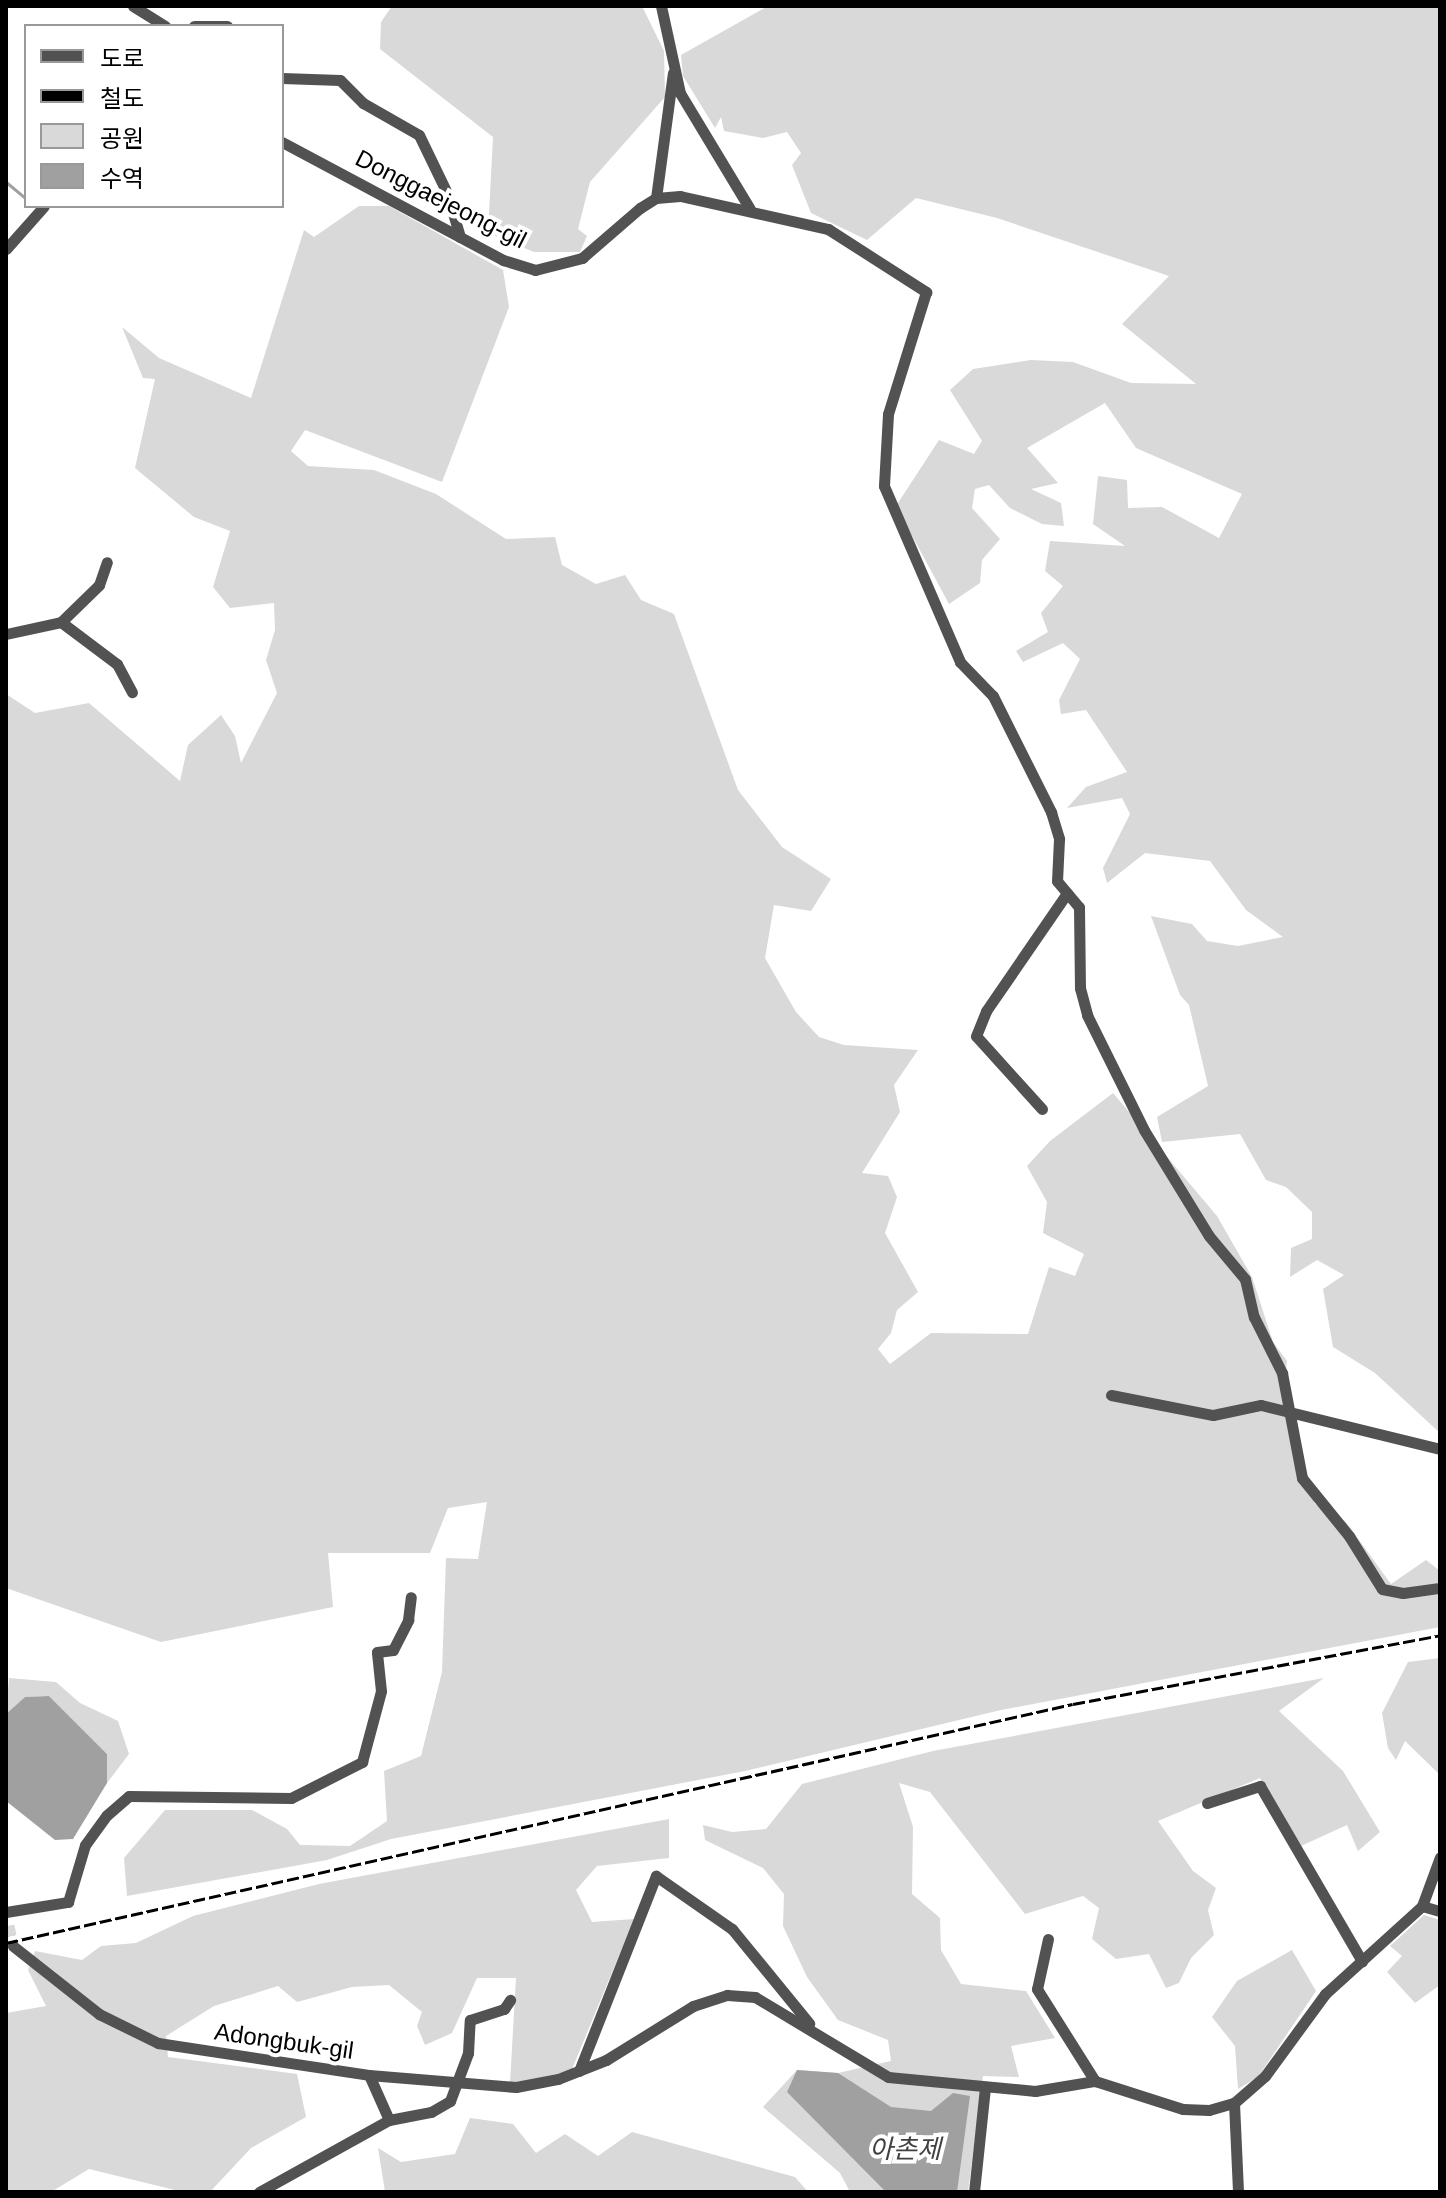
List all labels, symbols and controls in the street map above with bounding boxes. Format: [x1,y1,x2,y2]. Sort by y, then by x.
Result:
legend [24,24,284,208]
text: 도로 [100,45,144,72]
text: 철도 [100,85,144,112]
text: 공원 [100,125,144,152]
street label: Donggaejeong-gil [351,143,531,255]
text: 수역 [100,165,144,192]
street label: Adongbuk-gil [213,2017,355,2065]
water label: 아촌제 [869,2134,941,2166]

